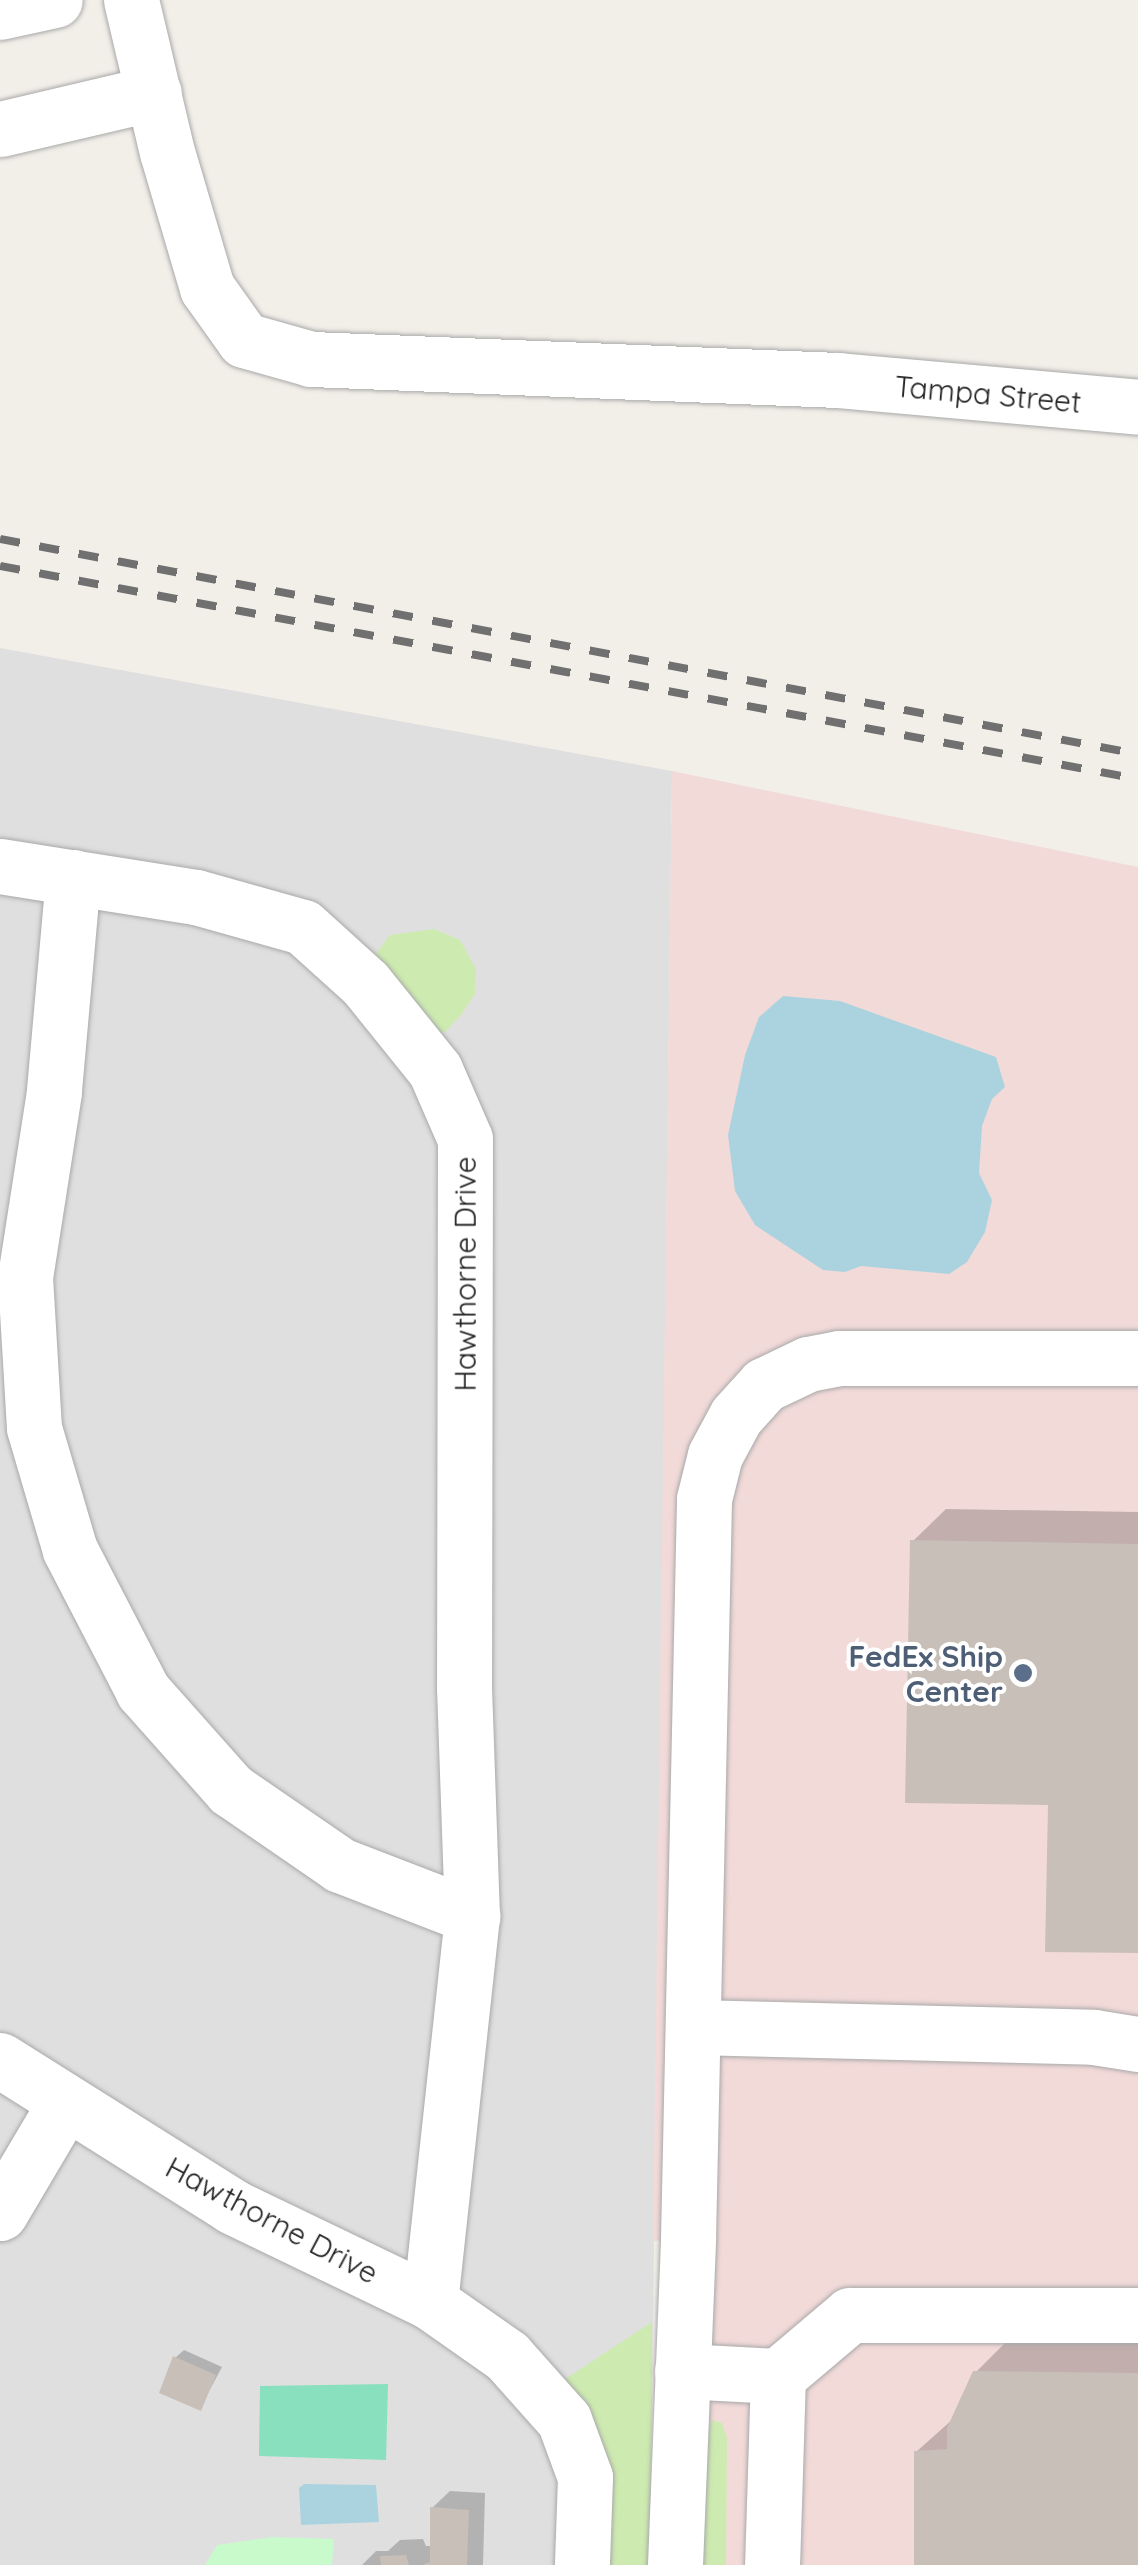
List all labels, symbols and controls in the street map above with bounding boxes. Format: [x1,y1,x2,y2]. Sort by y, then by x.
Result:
street label: Tampa Street [893,368,1083,420]
street label: Hawthorne Drive [447,1156,483,1392]
place label: FedEx Ship Center [848,1638,1003,1708]
marker: FedEx Ship Center [1012,1662,1034,1684]
street label: Hawthorne Drive [160,2149,384,2291]

